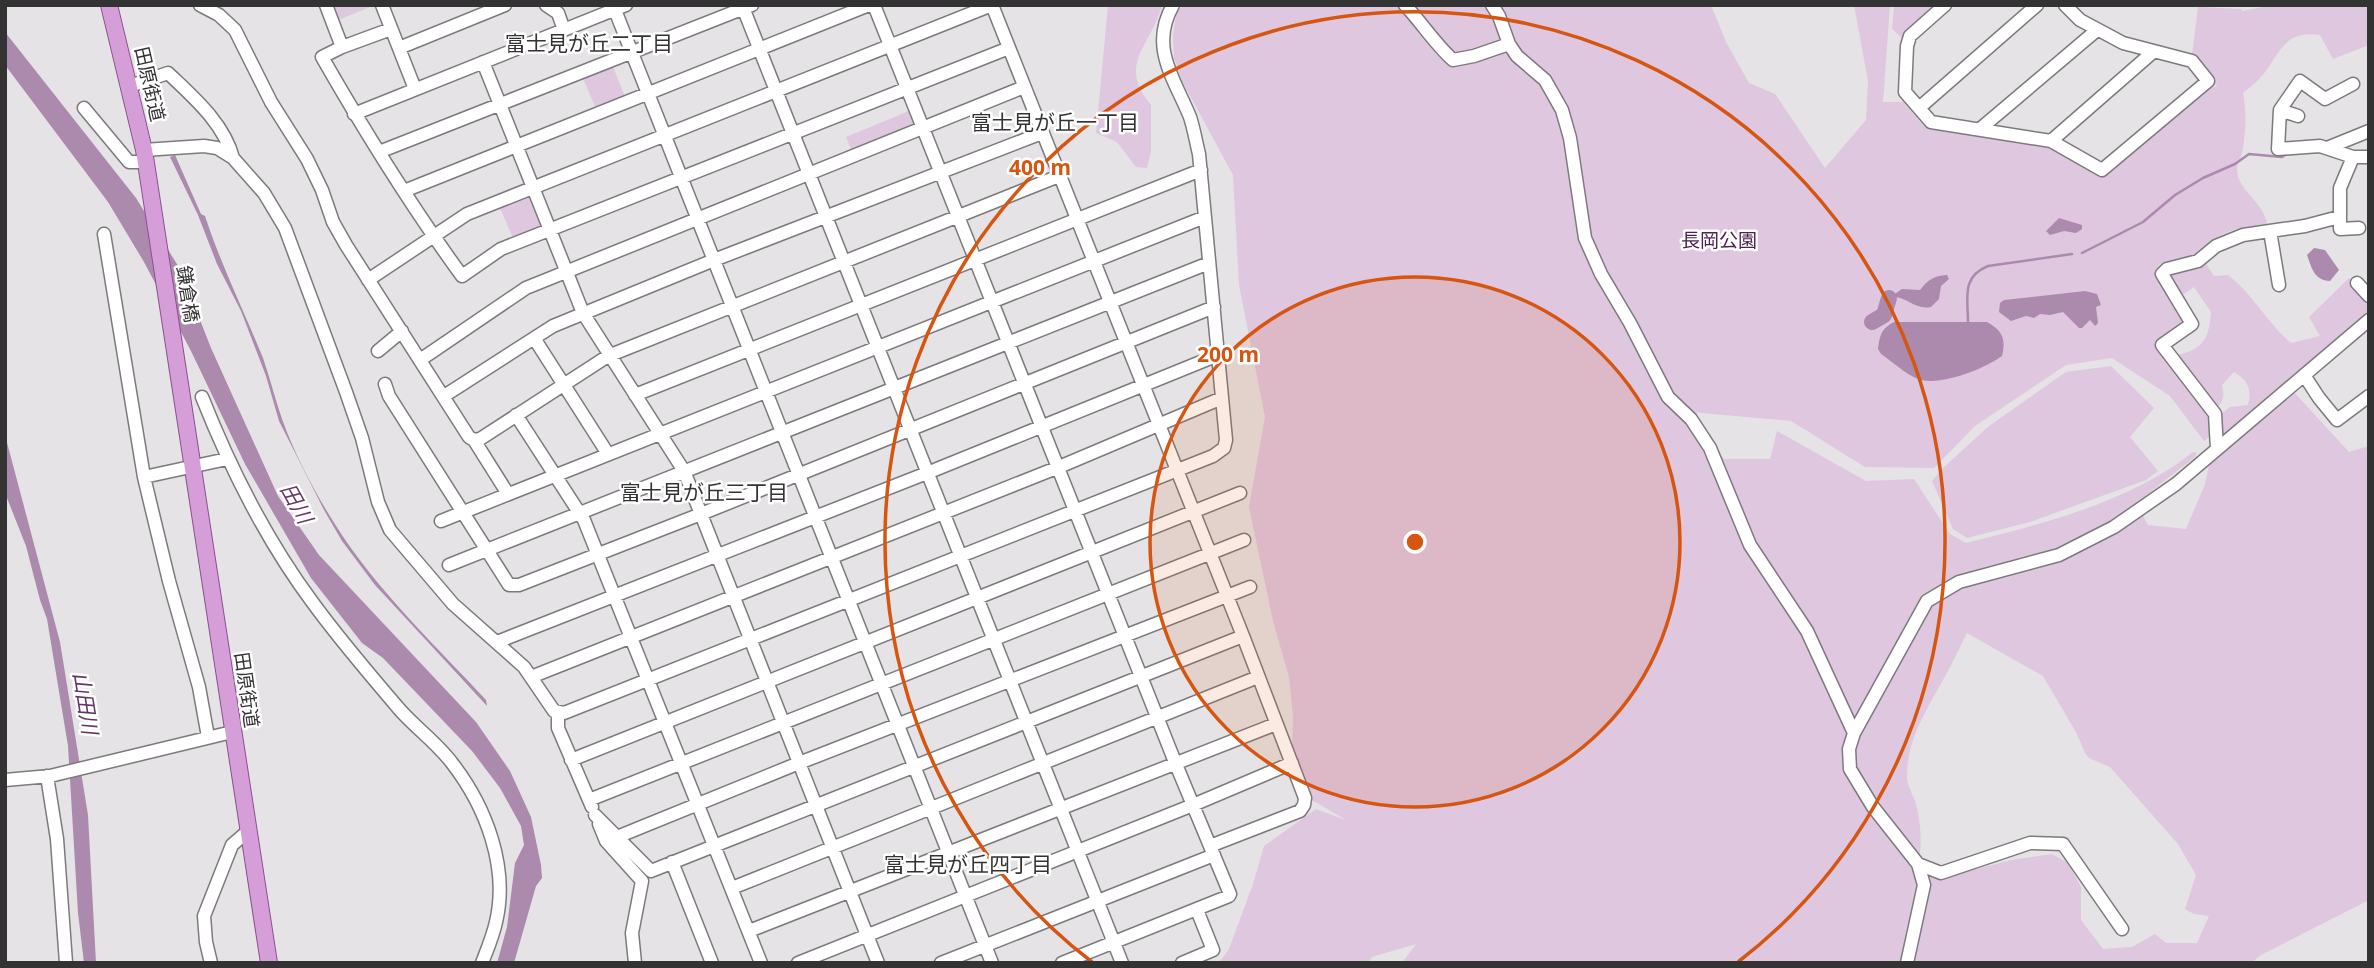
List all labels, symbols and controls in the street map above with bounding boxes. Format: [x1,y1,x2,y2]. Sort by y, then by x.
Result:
district label: 富士見が丘二丁目 [505,29,673,57]
street label: 田原街道 [129,44,171,124]
district label: 富士見が丘一丁目 [971,108,1139,136]
text: 400 m [1009,153,1071,181]
park label: 長岡公園 [1681,227,1757,253]
street label: 鎌倉橋 [171,264,205,324]
text: 200 m [1197,340,1259,368]
water label: 田川 [275,478,320,530]
district label: 富士見が丘三丁目 [620,478,788,506]
centre of rings [1403,530,1427,554]
street label: 田原街道 [229,651,265,729]
water label: 山田川 [67,670,105,738]
district label: 富士見が丘四丁目 [884,850,1052,878]

